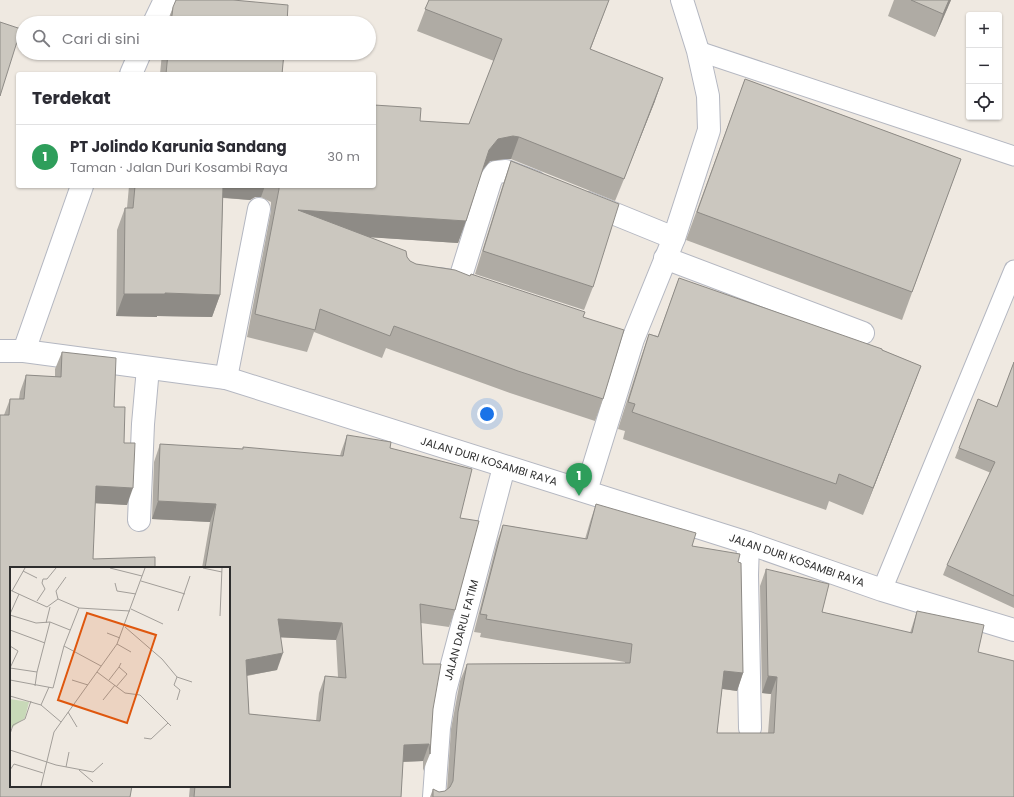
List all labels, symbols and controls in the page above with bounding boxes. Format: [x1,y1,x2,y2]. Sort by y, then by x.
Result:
map controls [966,12,1002,120]
button: + [966,12,1002,48]
search box [16,16,376,60]
icon: search [30,27,52,49]
text: Cari di sini [62,28,140,49]
button: − [966,48,1002,84]
button: locate [966,84,1002,120]
text: Terdekat [32,86,111,110]
text: PT Jolindo Karunia Sandang [70,136,287,157]
text: 1 [43,147,47,166]
text: 30 m [327,147,360,166]
text: Taman · Jalan Duri Kosambi Raya [70,158,288,177]
your location [477,404,497,424]
street label: JALAN DURI KOSAMBI RAYA [419,433,560,490]
pin: 1 [566,463,592,496]
street label: JALAN DURI KOSAMBI RAYA [727,529,868,591]
inset map [10,567,230,787]
street label: JALAN DARUL FATIM [440,578,482,682]

